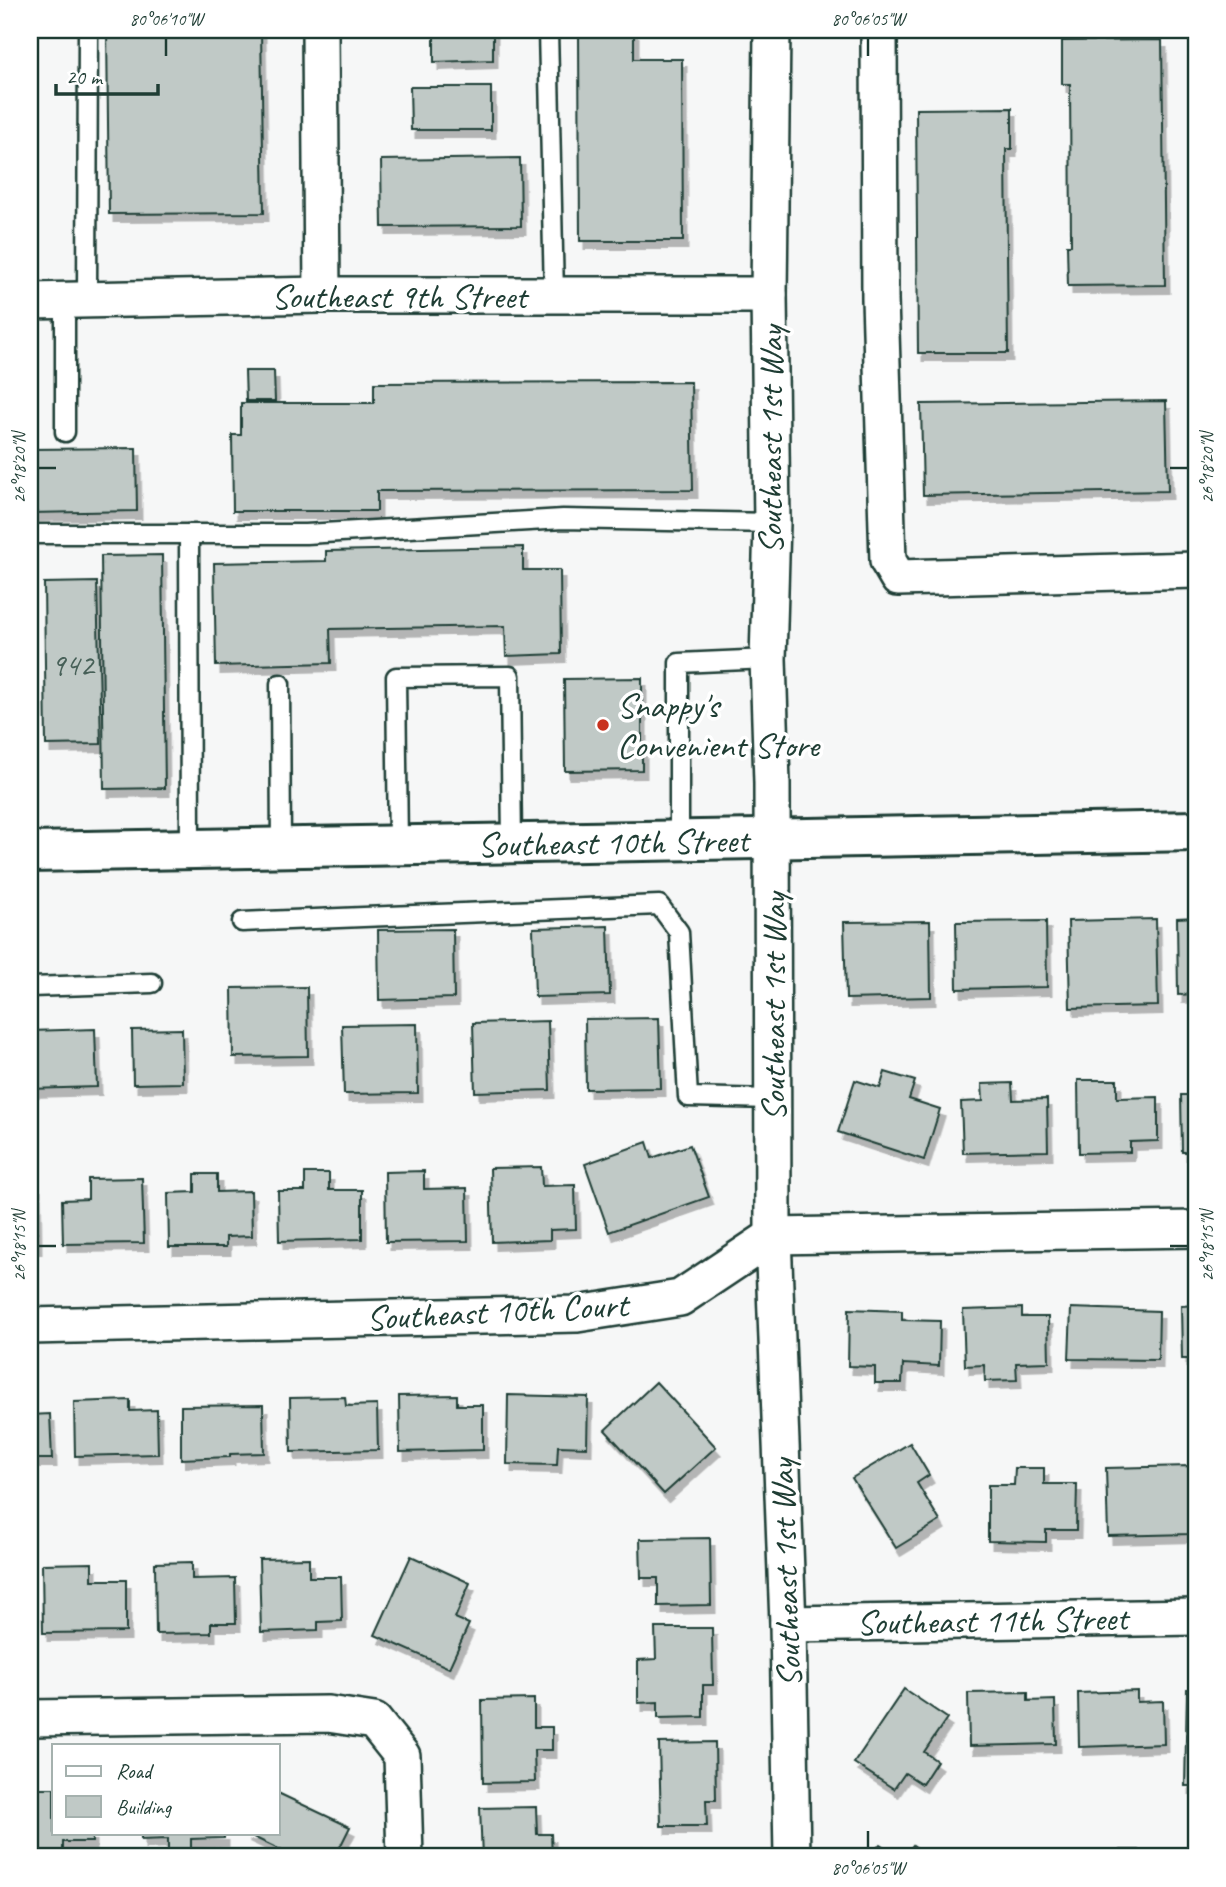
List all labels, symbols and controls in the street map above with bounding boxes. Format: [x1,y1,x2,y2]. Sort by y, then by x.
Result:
text: 80°06'10"W [129,8,206,30]
text: 80°06'05"W [831,8,908,30]
scale bar [56,52,158,96]
text: 20 m [66,64,104,90]
street label: Southeast 9th Street [271,274,530,319]
street label: Southeast 1st Way [748,323,793,554]
text: 26°18'20"N [8,429,30,503]
text: 26°18'20"N [1196,429,1218,503]
house number: 942 [50,644,96,685]
place label: Snappy's Convenient Store [617,683,822,768]
marker: Snappy's Convenient Store [595,717,611,733]
street label: Southeast 10th Street [477,818,752,867]
street label: Southeast 1st Way [751,890,796,1121]
text: 26°18'15"N [8,1207,30,1281]
text: 26°18'15"N [1196,1207,1218,1281]
street label: Southeast 10th Court [365,1282,632,1341]
street label: Southeast 1st Way [759,1455,812,1688]
street label: Southeast 11th Street [856,1596,1131,1645]
legend [52,1744,280,1834]
text: Road [116,1758,155,1784]
text: Building [116,1794,173,1820]
text: 80°06'05"W [831,1857,908,1879]

